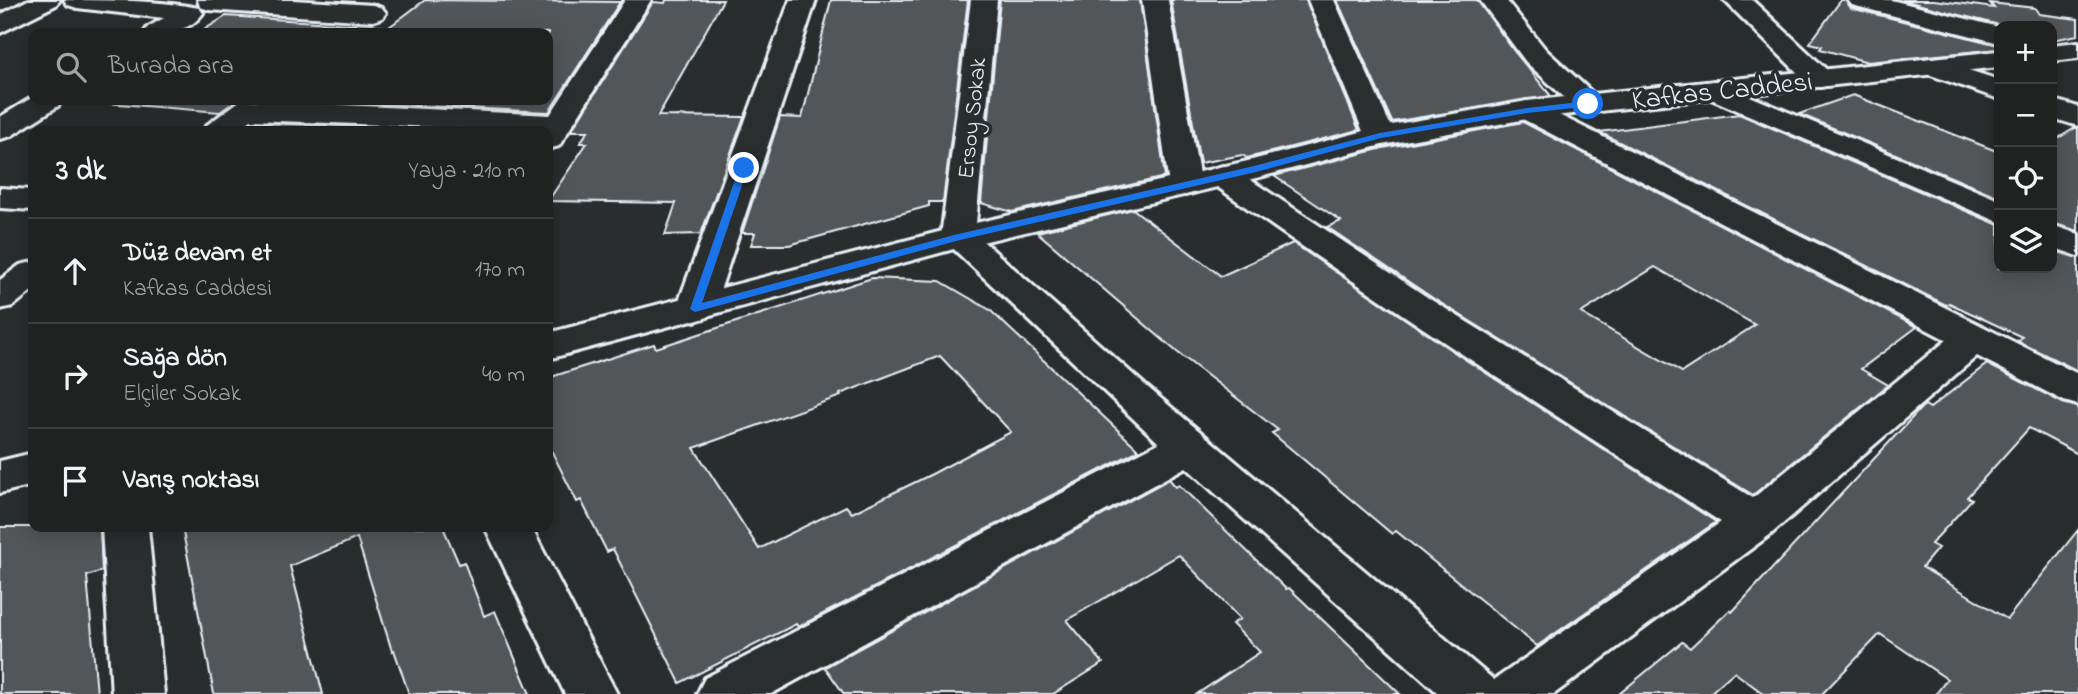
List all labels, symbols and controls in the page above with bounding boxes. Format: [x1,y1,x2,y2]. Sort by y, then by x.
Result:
map controls [1994,21,2057,273]
button: + [1994,21,2057,84]
search box [28,28,553,105]
icon: search [52,48,90,86]
text: Burada ara [108,48,234,86]
street label: Ersoy Sokak [951,55,998,181]
street label: Kafkas Caddesi [1630,63,1815,122]
button: − [1994,84,2057,147]
route start [1572,88,1603,119]
button: locate [1994,147,2057,210]
text: 3 dk [56,150,106,194]
route end [728,152,759,183]
text: Yaya · 210 m [408,155,525,188]
button: layers [1994,210,2057,273]
text: Düz devam et [123,235,272,273]
icon: ahead [56,252,94,290]
text: 170 m [475,254,525,287]
text: Kafkas Caddesi [123,273,272,306]
text: Sağa dön [123,340,227,378]
icon: right [56,357,94,395]
text: 40 m [482,359,525,392]
text: Elçiler Sokak [123,378,241,411]
icon: arrive [56,462,94,500]
text: Varış noktası [123,462,259,500]

